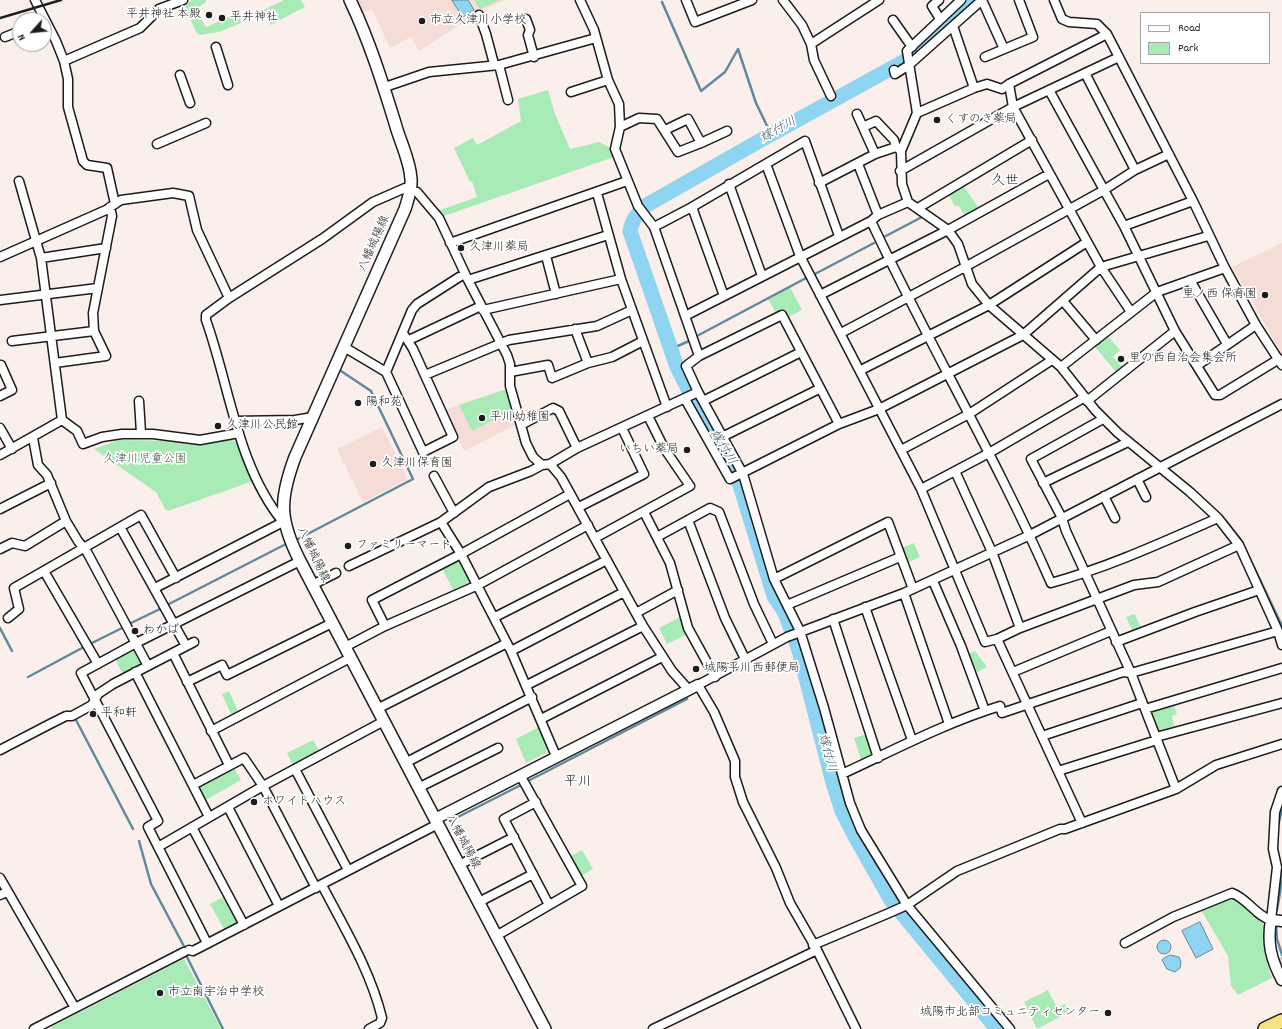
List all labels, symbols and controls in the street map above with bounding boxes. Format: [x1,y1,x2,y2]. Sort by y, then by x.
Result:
place label: 平井神社 本殿 [126,8,201,22]
marker: 平井神社 本殿 [204,10,214,20]
place label: 平井神社 [230,11,278,25]
north arrow [12,12,52,52]
legend [1140,12,1270,64]
marker: 平井神社 [217,13,227,23]
place label: 市立久津川小学校 [430,14,526,28]
marker: 市立久津川小学校 [417,16,427,26]
text: Road [1178,20,1200,37]
text: N [14,31,31,43]
text: Park [1178,40,1198,57]
place label: くすのき薬局 [945,113,1017,127]
water label: 嫁付川 [758,115,800,147]
marker: くすのき薬局 [932,115,942,125]
district label: 久世 [991,174,1019,190]
street label: 八幡城陽線 [356,214,394,274]
place label: 久津川薬局 [469,241,529,255]
marker: 久津川薬局 [456,243,466,253]
place label: 里ノ西 保育園 [1182,288,1257,302]
marker: 里ノ西 保育園 [1260,290,1270,300]
place label: 里の西自治会集会所 [1129,352,1237,366]
marker: 里の西自治会集会所 [1116,354,1126,364]
place label: 陽和苑 [366,396,402,410]
marker: 陽和苑 [353,398,363,408]
place label: 平川幼稚園 [490,411,550,425]
marker: 平川幼稚園 [477,413,487,423]
place label: 久津川公民館 [226,419,298,433]
marker: 久津川公民館 [213,421,223,431]
water label: 嫁付川 [705,427,739,469]
place label: いちい薬局 [619,443,679,457]
marker: いちい薬局 [682,445,692,455]
park label: 久津川児童公園 [103,453,187,467]
place label: 久津川保育園 [381,457,453,471]
marker: 久津川保育園 [368,459,378,469]
street label: 八幡城陽線 [292,525,332,585]
place label: ファミリーマート [356,539,452,553]
marker: ファミリーマート [343,541,353,551]
place label: わかば [143,624,179,638]
marker: わかば [130,626,140,636]
place label: 城陽平川西郵便局 [704,662,800,676]
marker: 城陽平川西郵便局 [691,664,701,674]
place label: 平和軒 [101,707,137,721]
marker: 平和軒 [88,709,98,719]
water label: 嫁付川 [813,732,839,774]
district label: 平川 [564,775,592,791]
place label: ホワイトハウス [262,795,346,809]
marker: ホワイトハウス [249,797,259,807]
street label: 八幡城陽線 [442,812,482,872]
place label: 市立南宇治中学校 [168,986,264,1000]
marker: 市立南宇治中学校 [155,988,165,998]
place label: 城陽市北部コミュニティセンター [920,1006,1100,1020]
marker: 城陽市北部コミュニティセンター [1103,1008,1113,1018]

